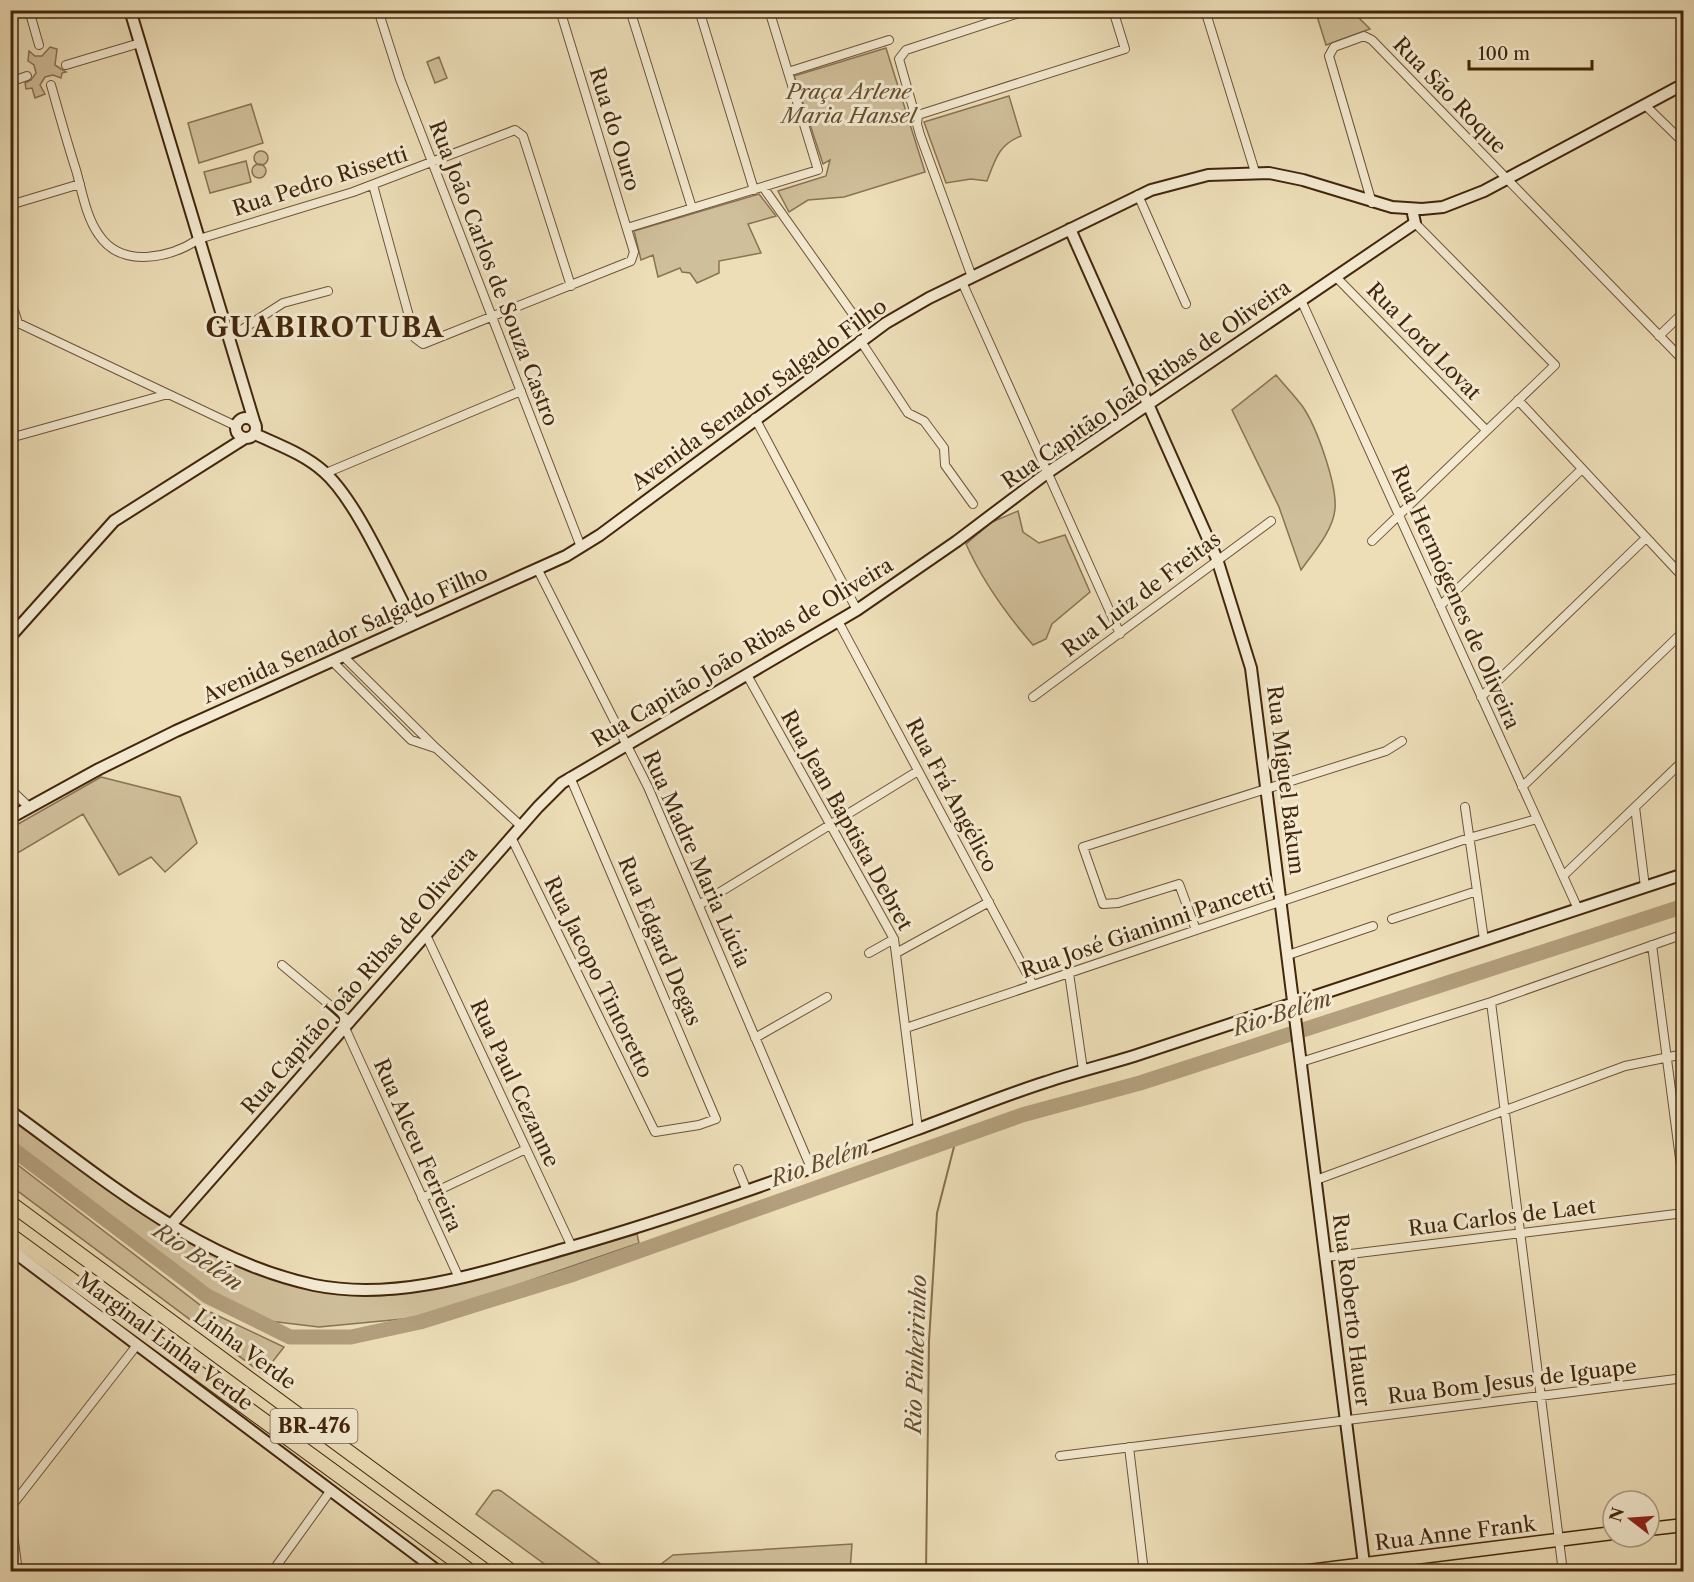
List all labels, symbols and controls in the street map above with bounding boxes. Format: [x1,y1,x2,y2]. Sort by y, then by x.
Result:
street label: Rua São Roque [1388,32,1512,158]
scale bar [1469,33,1592,71]
text: 100 m [1478,43,1530,65]
street label: Rua do Ouro [584,64,646,194]
park label: Praça Arlene Maria Hansel [779,79,918,128]
street label: Rua João Carlos de Souza Castro [424,117,564,429]
street label: Rua Pedro Rissetti [229,141,411,221]
street label: Rua Capitão João Ribas de Oliveira [997,274,1296,494]
street label: Rua Lord Lovat [1362,277,1487,405]
street label: Avenida Senador Salgado Filho [626,293,891,496]
district label: GUABIROTUBA [205,311,445,344]
street label: Rua Hermógenes de Oliveira [1386,461,1526,734]
street label: Rua Luiz de Freitas [1057,526,1225,662]
street label: Rua Capitão João Ribas de Oliveira [587,552,898,752]
street label: Avenida Senador Salgado Filho [198,560,491,709]
street label: Rua Miguel Bakum [1262,684,1310,876]
street label: Rua Jean Baptista Debret [776,705,918,935]
street label: Rua Frá Angélico [901,714,1003,876]
street label: Rua Madre Maria Lúcia [638,747,756,972]
street label: Rua Capitão João Ribas de Oliveira [236,840,483,1119]
street label: Rua Edgard Degas [613,853,707,1029]
street label: Rua Jacopo Tintoretto [539,872,659,1082]
street label: Rua José Gianinni Pancetti [1018,873,1276,983]
water label: Rio Belém [1227,984,1335,1042]
street label: Rua Paul Cezanne [465,995,565,1171]
street label: Rua Alceu Ferreira [369,1055,468,1236]
water label: Rio Belém [765,1134,873,1193]
street label: Rua Carlos de Laet [1407,1193,1598,1241]
street label: Rua Roberto Hauer [1328,1212,1376,1408]
water label: Rio Belém [146,1216,248,1297]
street label: Marginal Linha Verde [71,1266,259,1416]
water label: Rio Pinheirinho [900,1274,932,1436]
street label: Linha Verde [189,1303,301,1395]
street label: Rua Bom Jesus de Iguape [1386,1353,1638,1409]
road number: BR-476 [270,1409,358,1443]
north arrow [1601,1489,1661,1549]
text: N [1605,1505,1628,1524]
street label: Rua Anne Frank [1373,1511,1538,1555]

